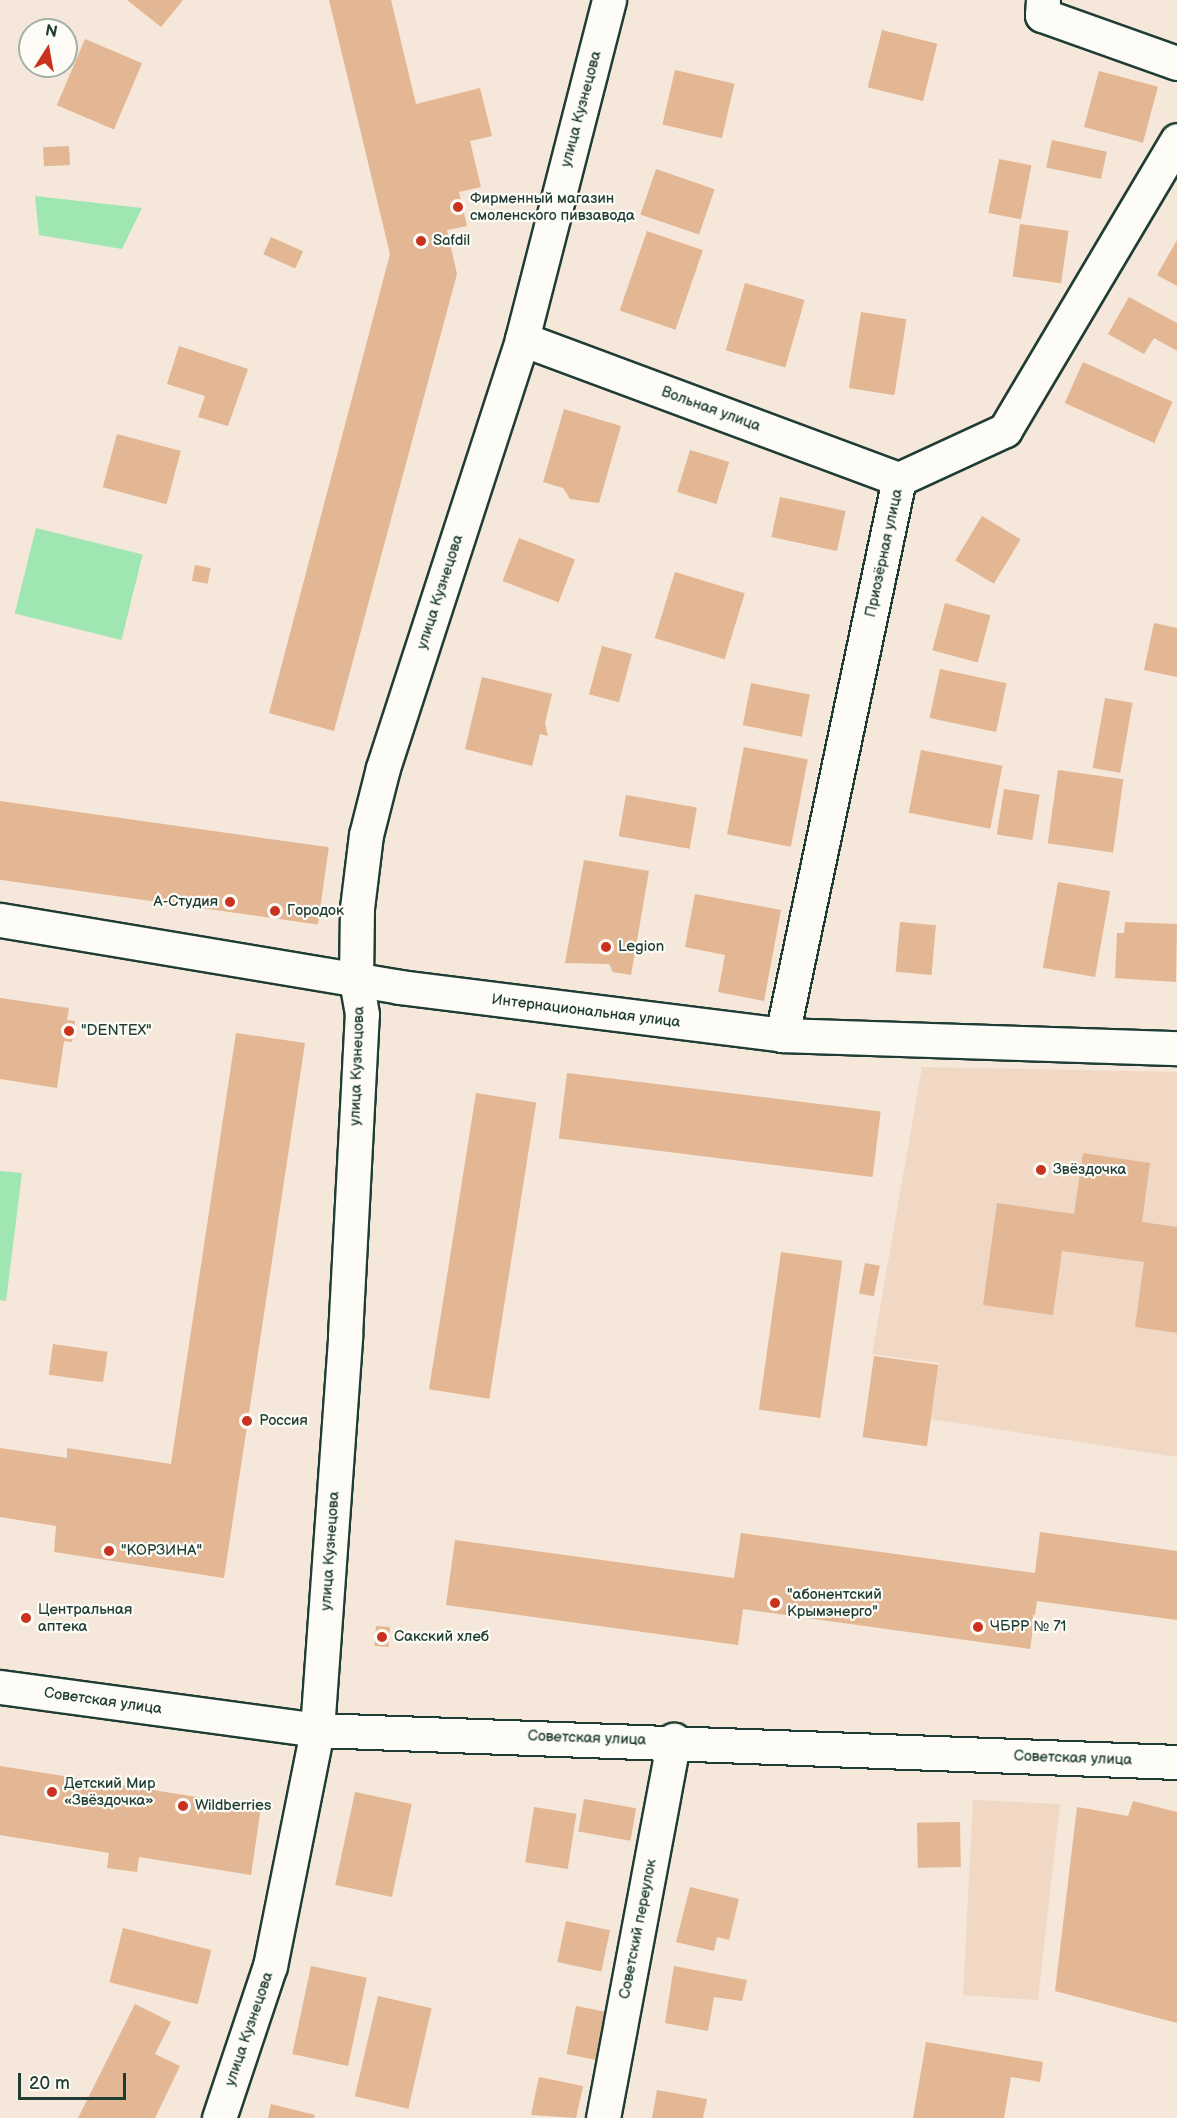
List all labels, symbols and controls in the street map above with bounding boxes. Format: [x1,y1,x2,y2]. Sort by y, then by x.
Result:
north arrow [18,18,78,78]
text: N [43,21,59,42]
street label: улица Кузнецова [557,49,605,169]
place label: Фирменный магазин смоленского пивзавода [470,189,635,224]
marker: Фирменный магазин смоленского пивзавода [451,200,465,214]
place label: Safdil [433,232,470,250]
marker: Safdil [414,234,428,248]
street label: Вольная улица [659,383,763,435]
street label: Приозёрная улица [862,487,906,619]
street label: улица Кузнецова [413,532,467,652]
place label: А-Студия [154,893,218,911]
marker: А-Студия [223,895,237,909]
place label: Городок [287,902,344,920]
marker: Городок [268,904,282,918]
place label: Legion [618,938,664,956]
marker: Legion [599,940,613,954]
street label: Интернациональная улица [490,990,682,1032]
street label: улица Кузнецова [346,1006,368,1126]
place label: "DENTEX" [81,1022,152,1040]
marker: "DENTEX" [62,1024,76,1038]
place label: Звёздочка [1053,1161,1126,1179]
marker: Звёздочка [1034,1163,1048,1177]
place label: Россия [259,1412,308,1430]
marker: Россия [240,1414,254,1428]
street label: улица Кузнецова [317,1491,343,1611]
place label: "КОРЗИНА" [121,1542,202,1560]
marker: "КОРЗИНА" [102,1544,116,1558]
place label: "абонентский Крымэнерго" [787,1585,882,1620]
marker: "абонентский Крымэнерго" [768,1596,782,1610]
place label: Центральная аптека [38,1600,132,1635]
marker: Центральная аптека [19,1611,33,1625]
place label: ЧБРР № 71 [990,1618,1067,1636]
marker: ЧБРР № 71 [971,1620,985,1634]
place label: Сакский хлеб [394,1628,489,1646]
marker: Сакский хлеб [375,1630,389,1644]
street label: Советская улица [43,1684,163,1718]
street label: Советская улица [527,1727,647,1749]
street label: Советская улица [1013,1747,1133,1769]
place label: Детский Мир «Звёздочка» [64,1774,155,1809]
marker: Детский Мир «Звёздочка» [45,1785,59,1799]
place label: Wildberries [195,1797,271,1815]
marker: Wildberries [176,1799,190,1813]
street label: Советский переулок [616,1857,660,2001]
street label: улица Кузнецова [221,1970,277,2088]
scale bar [21,2061,129,2099]
text: 20 m [29,2073,70,2094]

